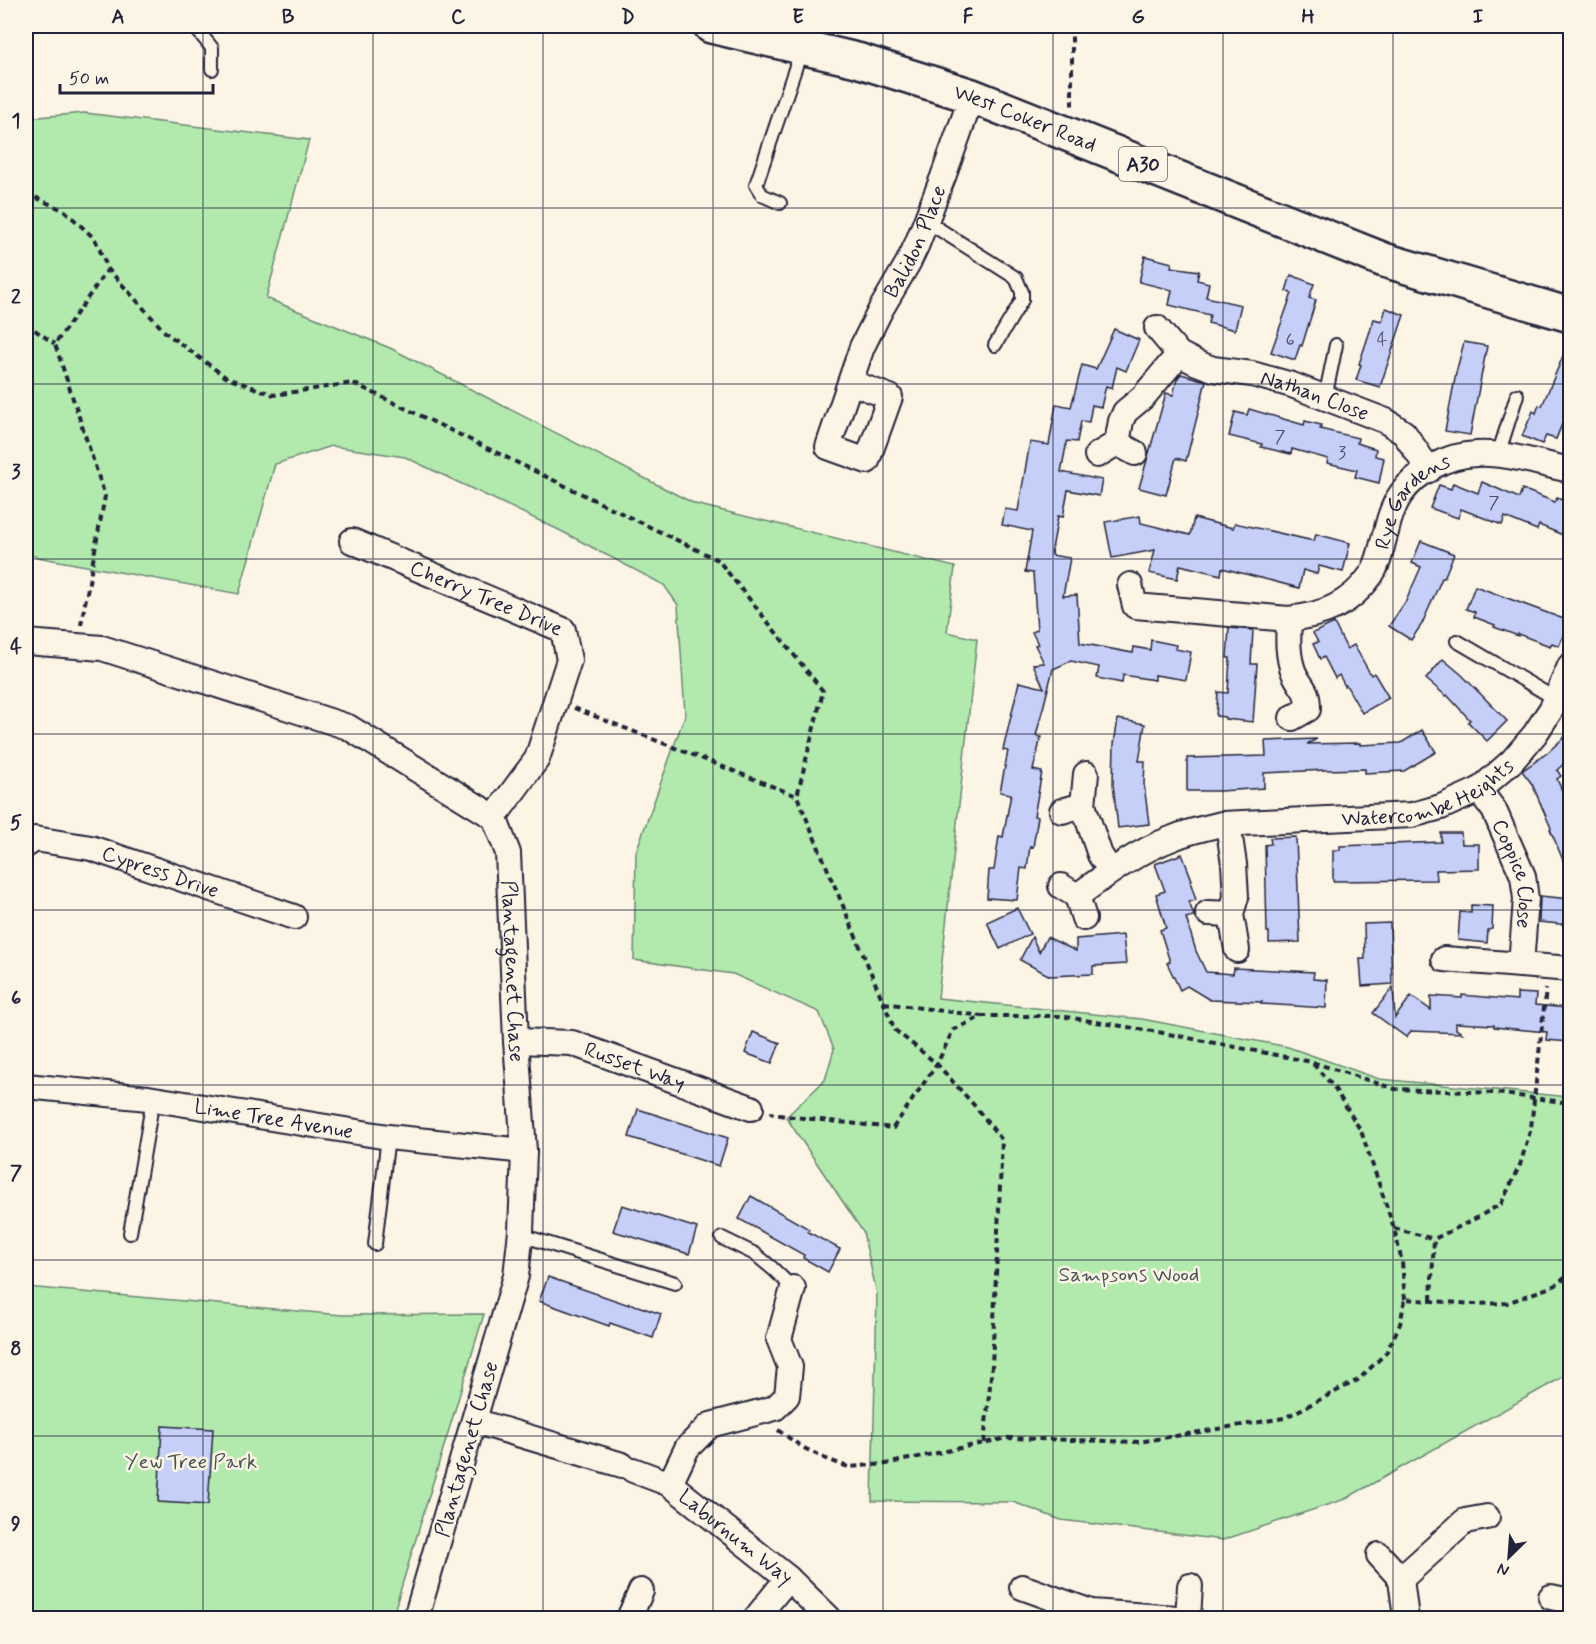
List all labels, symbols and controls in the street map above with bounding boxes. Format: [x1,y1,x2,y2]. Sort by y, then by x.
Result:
text: A [111,4,125,31]
text: B [282,4,295,31]
text: C [451,4,466,31]
text: D [621,4,635,31]
text: E [792,4,804,31]
text: F [963,4,974,31]
text: G [1131,4,1145,31]
text: H [1301,4,1315,31]
text: I [1473,4,1483,31]
scale bar [60,57,213,95]
text: 50 m [69,67,109,91]
street label: West Coker Road [950,78,1101,159]
text: 1 [12,108,20,135]
road number: A30 [1119,147,1167,181]
street label: Balidon Place [877,181,953,304]
text: 2 [11,284,21,311]
house number: 6 [1285,328,1295,352]
house number: 4 [1377,328,1387,352]
street label: Nathan Close [1257,364,1373,428]
house number: 7 [1275,425,1286,449]
house number: 3 [1338,441,1346,465]
street label: Rye Gardens [1369,447,1454,553]
text: 3 [11,459,21,486]
house number: 7 [1489,491,1500,515]
street label: Cherry Tree Drive [405,554,567,643]
text: 4 [10,634,22,661]
street label: Watercombe Heights [1341,753,1520,833]
text: 5 [10,810,22,837]
street label: Coppice Close [1485,815,1539,929]
street label: Cypress Drive [98,840,223,905]
street label: Plantagenet Chase [494,880,530,1063]
text: 6 [11,985,21,1012]
street label: Russet Way [580,1036,689,1098]
street label: Lime Tree Avenue [192,1093,355,1146]
text: 7 [10,1160,22,1187]
park label: Sampsons Wood [1059,1261,1199,1289]
text: 8 [10,1336,22,1363]
street label: Plantagenet Chase [428,1358,507,1541]
park label: Yew Tree Park [125,1448,257,1476]
street label: Laburnum Way [672,1483,798,1592]
text: 9 [11,1511,21,1538]
north arrow [1479,1527,1539,1587]
text: N [1494,1557,1513,1581]

